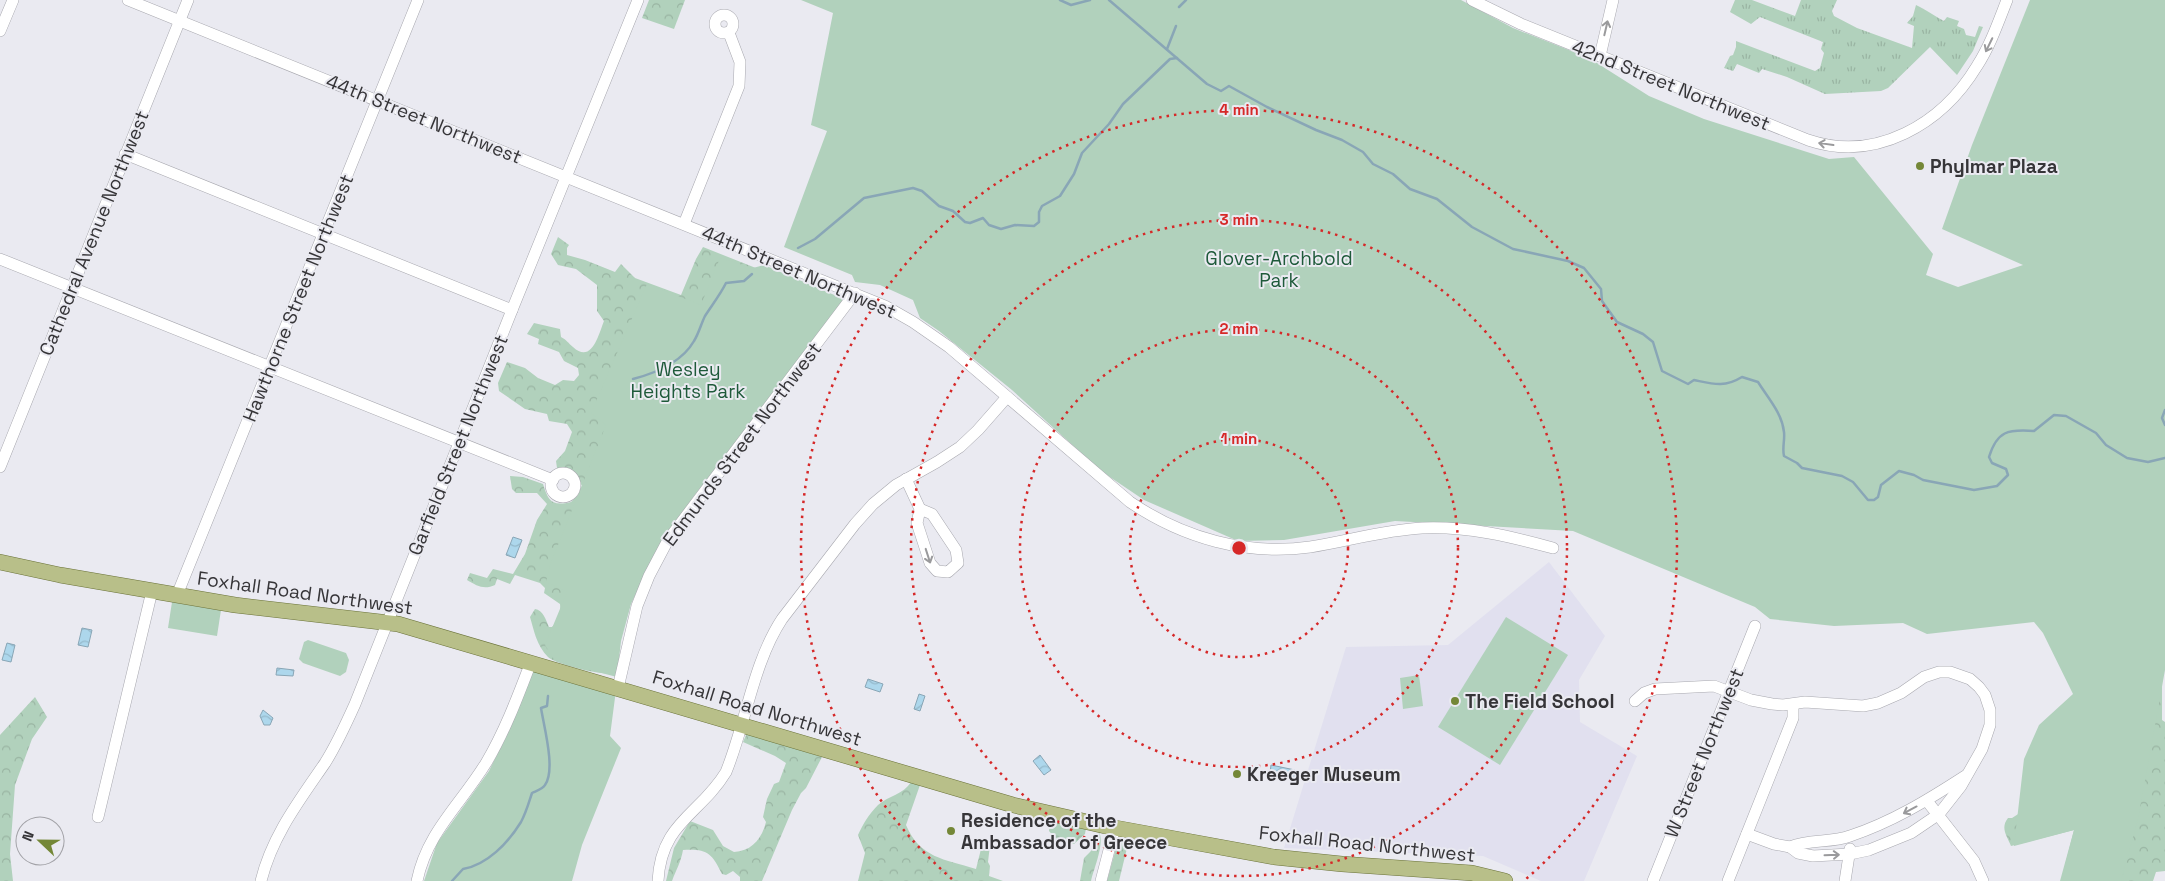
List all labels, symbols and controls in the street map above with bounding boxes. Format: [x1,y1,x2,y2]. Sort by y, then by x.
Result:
one-way arrow [1602,21,1611,37]
street label: 42nd Street Northwest [1568,34,1774,136]
one-way arrow [1984,37,1993,52]
street label: 44th Street Northwest [323,68,525,170]
text: 4 min [1219,100,1259,119]
street label: Cathedral Avenue Northwest [33,107,155,359]
one-way arrow [1819,139,1835,149]
place label: Phylmar Plaza [1930,154,2058,179]
marker: Phylmar Plaza [1914,160,1926,172]
street label: Hawthorne Street Northwest [237,170,359,426]
text: 3 min [1220,210,1258,229]
street label: 44th Street Northwest [698,220,900,324]
park label: Glover-Archbold Park [1205,246,1353,293]
text: 2 min [1220,319,1258,338]
street label: Garfield Street Northwest [402,331,514,559]
street label: Edmunds Street Northwest [657,337,827,551]
park label: Wesley Heights Park [630,357,746,404]
text: 1 min [1221,429,1257,448]
centre of rings [1230,539,1248,557]
one-way arrow [924,547,933,563]
street label: Foxhall Road Northwest [196,565,414,621]
street label: Foxhall Road Northwest [649,664,865,752]
street label: W Street Northwest [1659,664,1749,842]
place label: The Field School [1465,689,1615,714]
marker: The Field School [1449,695,1461,707]
place label: Kreeger Museum [1247,762,1401,787]
marker: Kreeger Museum [1231,768,1243,780]
one-way arrow [1903,805,1918,815]
place label: Residence of the Ambassador of Greece [961,808,1167,855]
north arrow [15,816,65,866]
street label: Foxhall Road Northwest [1258,820,1476,868]
marker: Residence of the Ambassador of Greece [945,825,957,837]
text: N [18,828,38,844]
one-way arrow [1823,850,1839,860]

